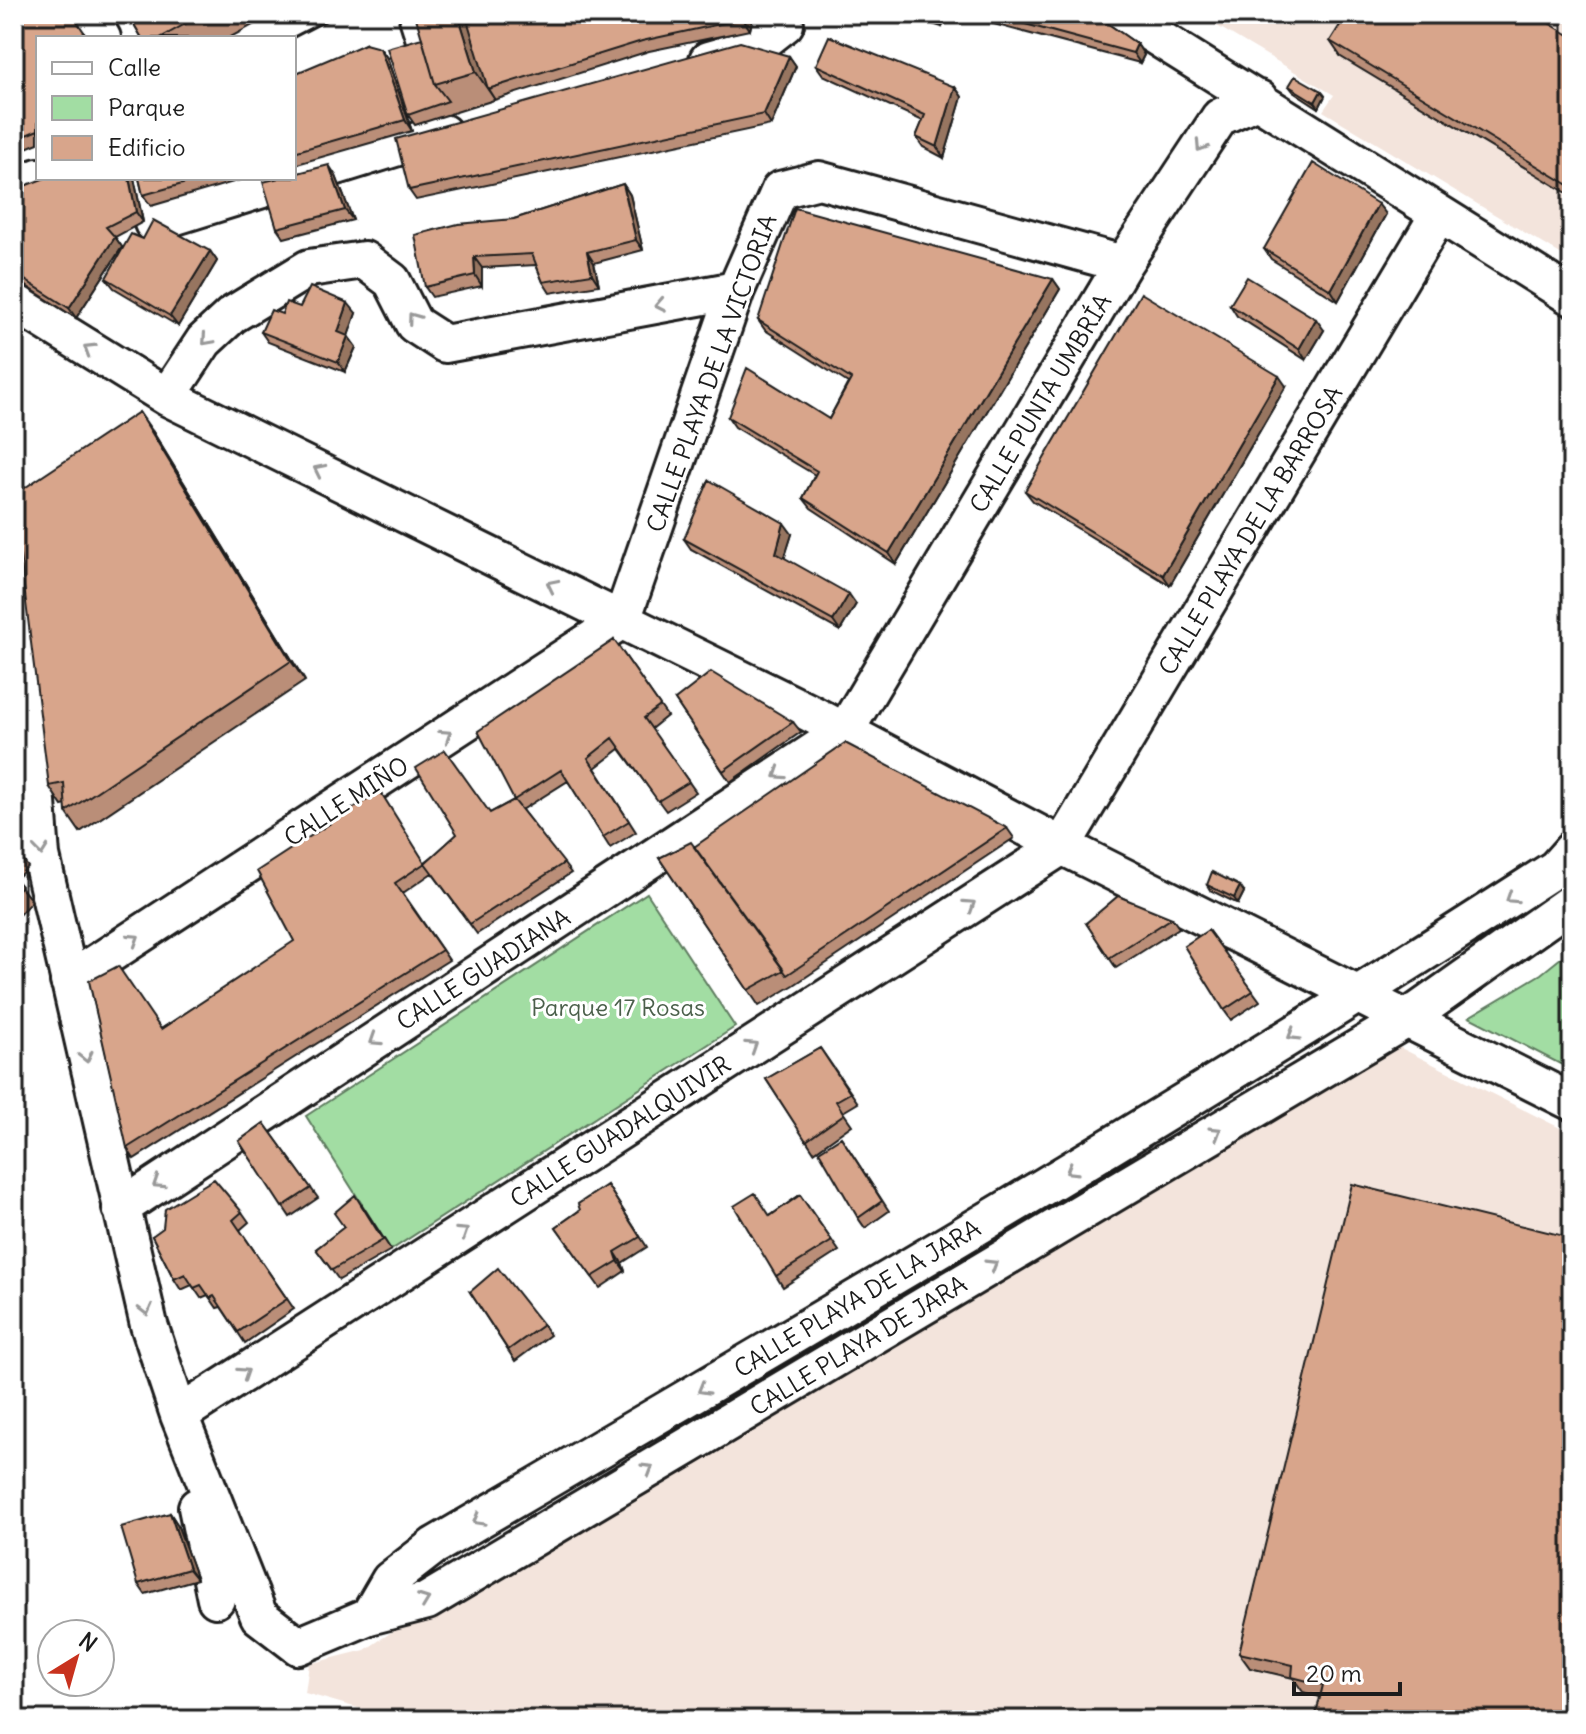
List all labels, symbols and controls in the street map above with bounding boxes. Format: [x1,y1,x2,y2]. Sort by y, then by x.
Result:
legend [36,36,296,180]
text: Calle [108,52,161,82]
text: Parque [108,92,185,122]
text: Edificio [108,132,186,162]
one-way arrow [1195,138,1210,152]
street label: CALLE PLAYA DE LA VICTORIA [639,210,783,536]
street label: CALLE PUNTA UMBRÍA [963,288,1117,518]
one-way arrow [653,295,666,312]
one-way arrow [408,312,423,327]
one-way arrow [202,331,217,346]
one-way arrow [84,343,98,358]
street label: CALLE PLAYA DE LA BARROSA [1152,380,1348,680]
one-way arrow [313,464,327,480]
one-way arrow [546,580,561,595]
one-way arrow [437,730,452,745]
street label: CALLE MIÑO [278,750,414,852]
one-way arrow [774,764,788,779]
one-way arrow [32,843,49,856]
one-way arrow [1505,888,1520,903]
one-way arrow [962,899,976,914]
street label: CALLE GUADIANA [391,902,575,1036]
one-way arrow [126,933,140,948]
park label: Parque 17 Rosas [531,992,705,1022]
one-way arrow [1287,1025,1302,1041]
one-way arrow [370,1030,384,1045]
one-way arrow [743,1040,758,1055]
street label: CALLE GUADALQUIVIR [504,1049,736,1213]
one-way arrow [77,1050,94,1064]
one-way arrow [1207,1126,1222,1142]
one-way arrow [1065,1160,1080,1176]
one-way arrow [152,1173,167,1188]
street label: CALLE PLAYA DE LA JARA [728,1213,986,1383]
one-way arrow [454,1227,469,1242]
one-way arrow [983,1259,998,1275]
street label: CALLE PLAYA DE JARA [744,1268,972,1422]
one-way arrow [136,1303,153,1317]
one-way arrow [236,1368,250,1383]
one-way arrow [697,1379,712,1395]
one-way arrow [639,1463,654,1479]
one-way arrow [473,1510,487,1526]
one-way arrow [416,1593,430,1610]
north arrow [36,1618,116,1698]
text: N [74,1626,103,1658]
scale bar [1294,1646,1400,1696]
text: 20 m [1306,1658,1362,1688]

